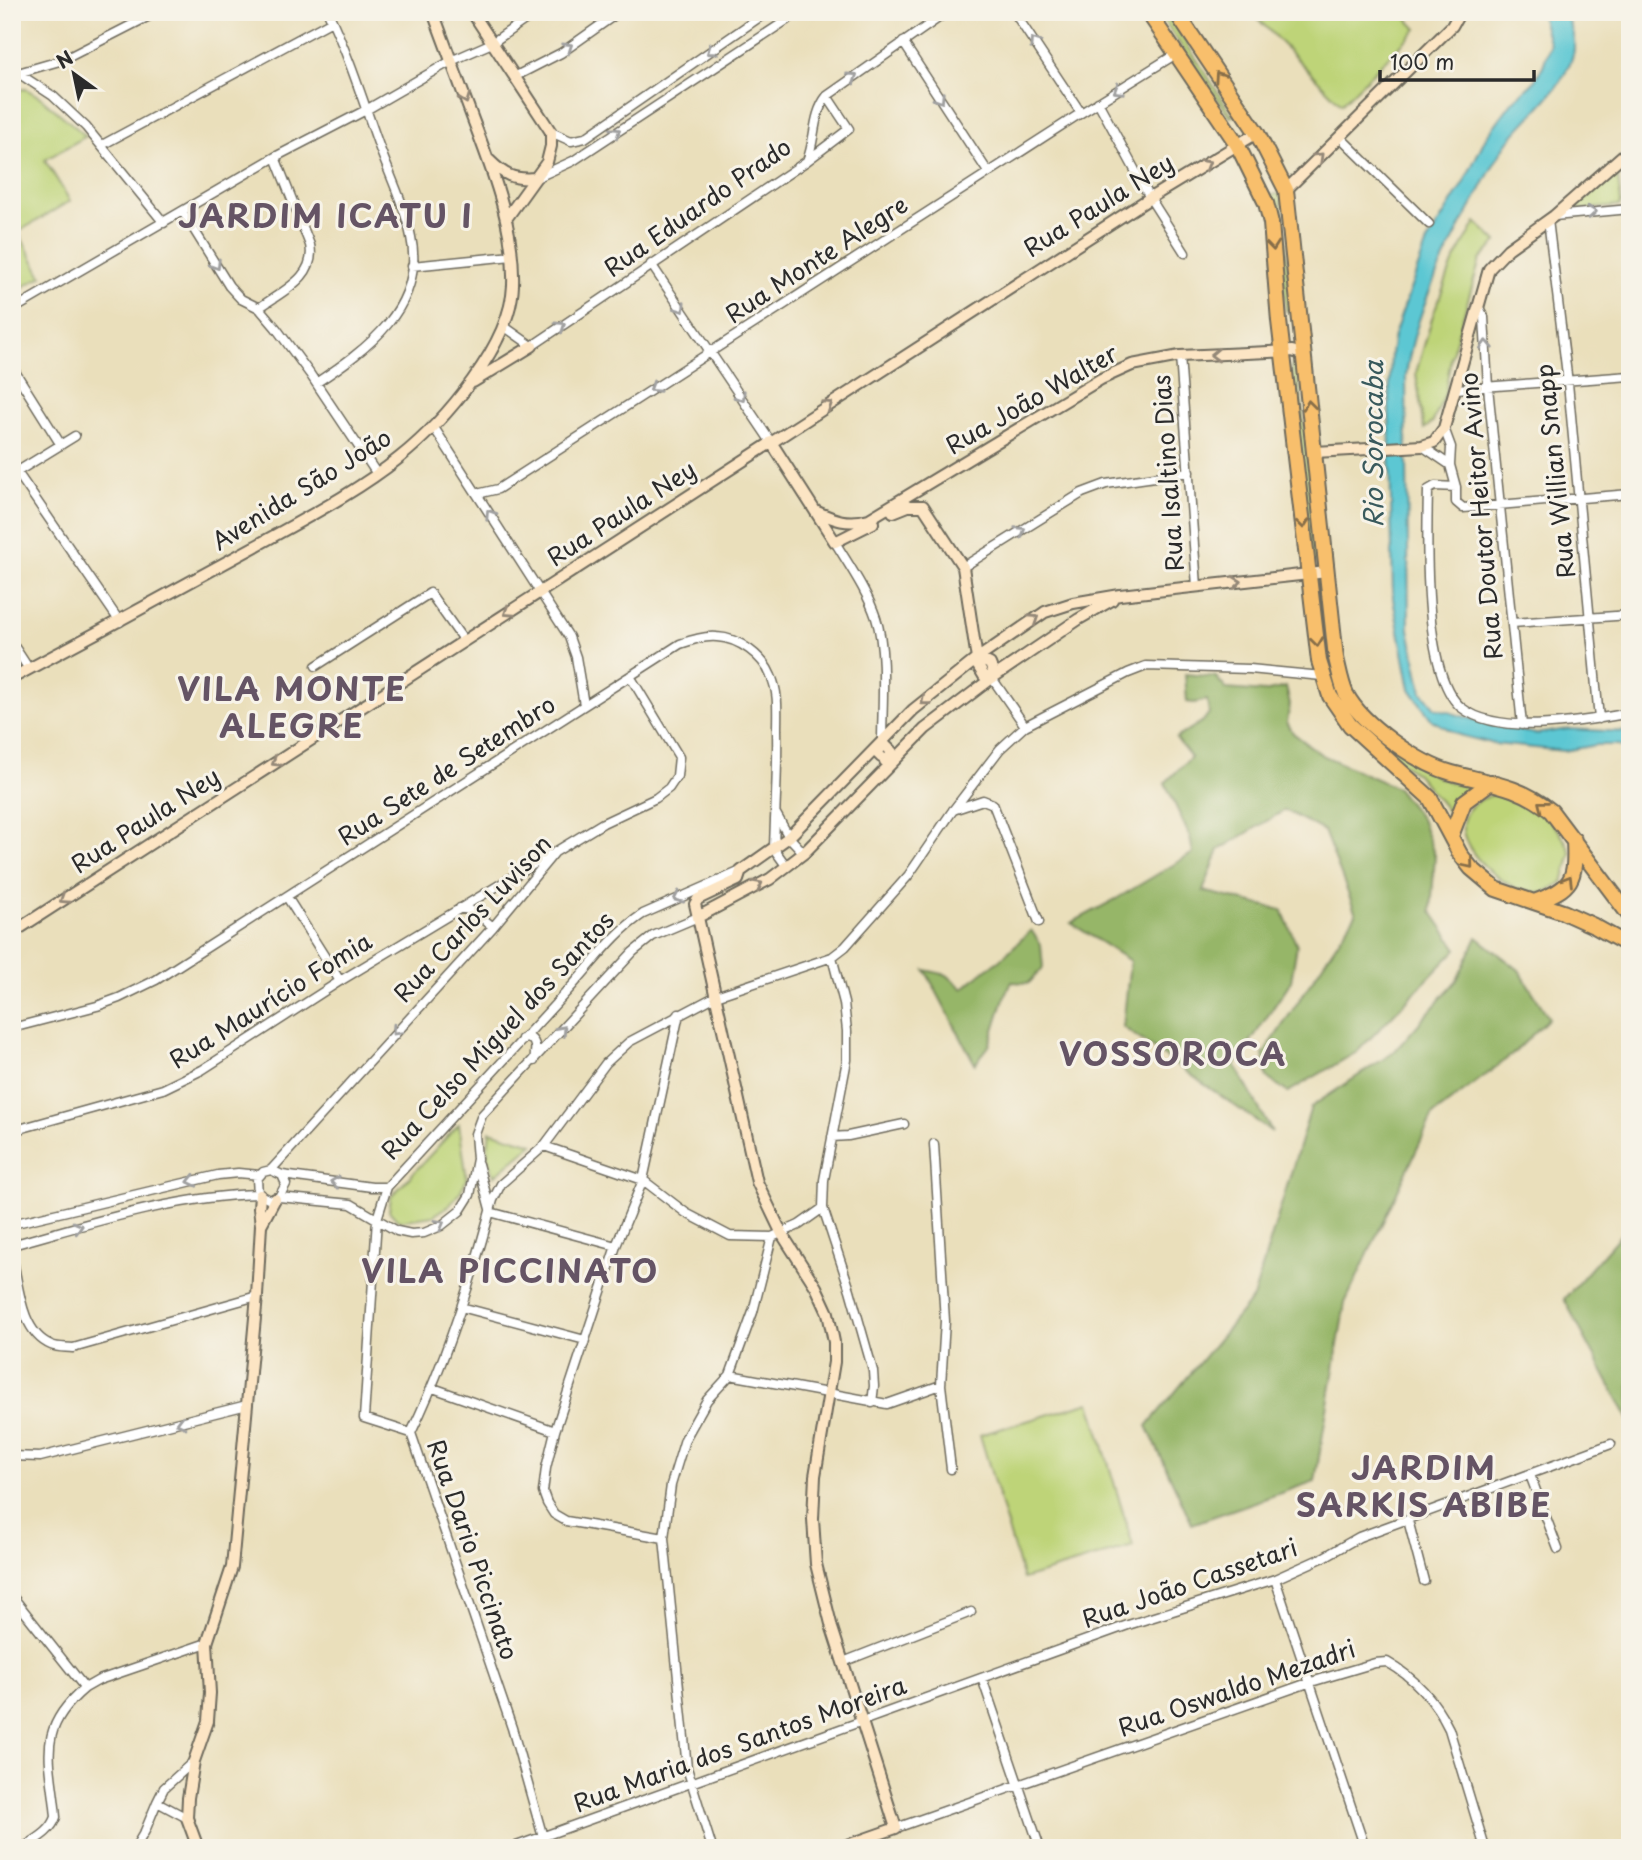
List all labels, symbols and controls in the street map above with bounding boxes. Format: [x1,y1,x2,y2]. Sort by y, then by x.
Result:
one-way arrow [1030,37,1042,50]
north arrow [38,38,108,108]
scale bar [1380,38,1534,82]
text: N [50,43,78,75]
one-way arrow [560,43,573,55]
one-way arrow [706,43,719,55]
text: 100 m [1390,45,1454,77]
one-way arrow [1214,71,1227,84]
one-way arrow [845,73,858,85]
one-way arrow [1113,82,1126,95]
one-way arrow [932,92,945,105]
one-way arrow [457,93,471,105]
street label: Rua Eduardo Prado [596,128,798,285]
one-way arrow [608,128,621,141]
street label: Rua Paula Ney [1016,144,1180,265]
one-way arrow [1311,153,1324,166]
one-way arrow [1198,159,1211,172]
street label: Rua Monte Alegre [718,186,914,331]
district label: JARDIM ICATU I [178,191,474,239]
one-way arrow [1587,205,1598,220]
one-way arrow [1265,241,1280,252]
one-way arrow [208,258,221,271]
one-way arrow [673,300,685,313]
one-way arrow [553,321,566,334]
street label: Rua João Walter [938,334,1125,462]
one-way arrow [1479,340,1494,351]
one-way arrow [1210,347,1221,362]
water label: Rio Sorocaba [1353,360,1392,528]
street label: Rua Willian Snapp [1525,362,1583,580]
street label: Rua Doutor Heitor Avino [1450,371,1510,661]
street label: Rua Isaltino Dias [1142,374,1192,573]
one-way arrow [648,380,661,393]
one-way arrow [733,389,745,402]
one-way arrow [1301,399,1316,410]
one-way arrow [821,400,834,413]
street label: Avenida São João [204,418,398,558]
street label: Rua Paula Ney [539,451,702,574]
one-way arrow [485,508,498,521]
one-way arrow [1296,518,1311,530]
one-way arrow [1014,526,1027,539]
one-way arrow [1232,575,1243,590]
one-way arrow [503,604,516,617]
one-way arrow [1026,615,1039,628]
one-way arrow [1309,636,1324,648]
district label: VILA MONTE ALEGRE [177,664,407,749]
street label: Rua Sete de Setembro [330,685,562,853]
one-way arrow [920,692,932,705]
one-way arrow [270,754,283,767]
street label: Rua Paula Ney [63,758,226,881]
one-way arrow [1538,800,1550,813]
street label: Rua Carlos Luvison [384,826,559,1010]
one-way arrow [1461,856,1473,869]
one-way arrow [1559,875,1572,888]
one-way arrow [751,880,763,893]
one-way arrow [673,890,686,904]
one-way arrow [59,891,72,903]
street label: Rua Celso Miguel dos Santos [372,903,621,1167]
street label: Rua Maurício Fomia [162,922,378,1076]
one-way arrow [392,1023,404,1036]
one-way arrow [554,1025,567,1038]
district label: VOSSOROCA [1059,1029,1287,1077]
one-way arrow [186,1173,198,1187]
one-way arrow [329,1175,341,1190]
one-way arrow [432,1219,445,1232]
one-way arrow [72,1220,84,1235]
district label: VILA PICCINATO [361,1246,659,1294]
one-way arrow [175,1415,187,1429]
street label: Rua Dario Piccinato [419,1434,528,1664]
district label: JARDIM SARKIS ABIBE [1296,1443,1552,1528]
street label: Rua João Cassetari [1077,1528,1302,1636]
street label: Rua Oswaldo Mezadri [1113,1630,1360,1745]
street label: Rua Maria dos Santos Moreira [568,1666,911,1820]

